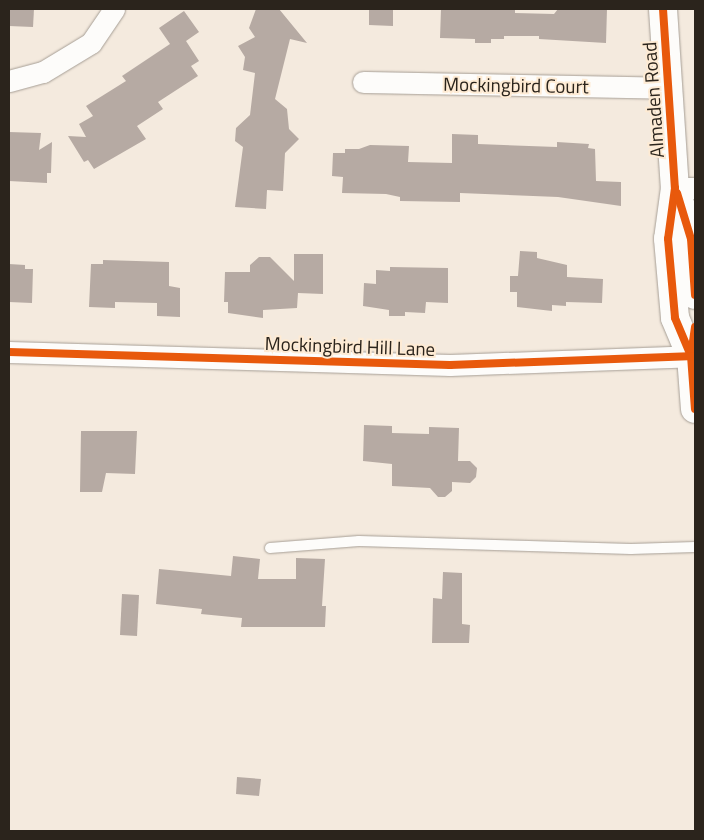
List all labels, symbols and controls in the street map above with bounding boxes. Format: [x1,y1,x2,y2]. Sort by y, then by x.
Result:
street label: Almaden Road [638,41,668,159]
street label: Mockingbird Court [443,72,589,98]
street label: Mockingbird Hill Lane [264,332,436,360]

